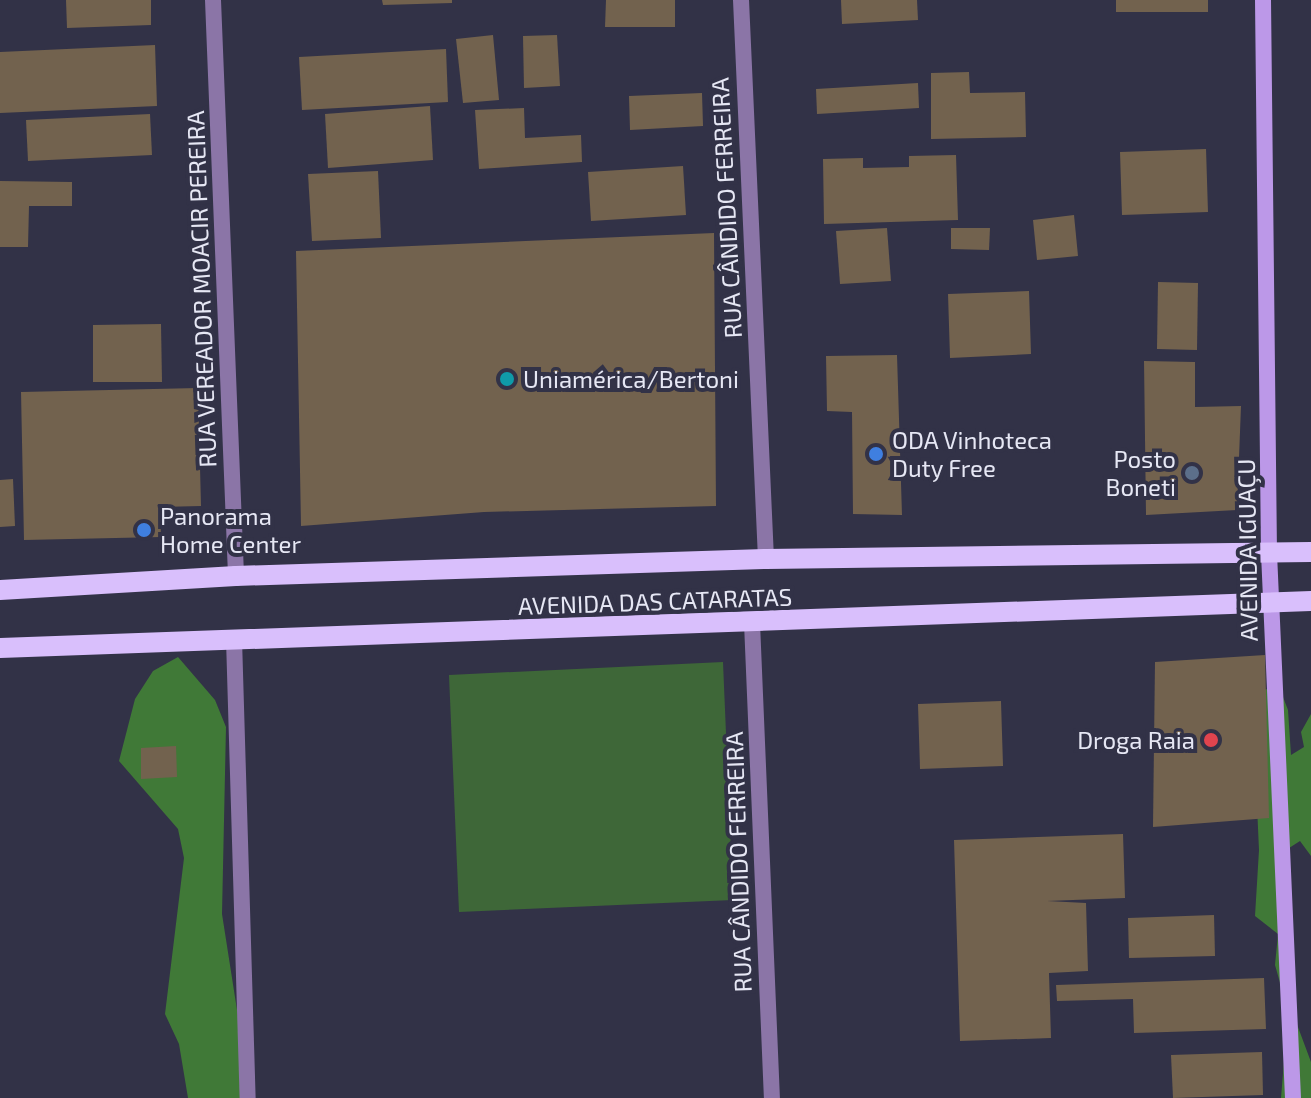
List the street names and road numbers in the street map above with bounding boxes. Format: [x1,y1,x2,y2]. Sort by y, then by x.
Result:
street label: RUA CÂNDIDO FERREIRA [705,77,747,339]
street label: RUA VEREADOR MOACIR PEREIRA [180,109,222,469]
street label: AVENIDA IGUAÇU [1231,458,1263,642]
street label: AVENIDA DAS CATARATAS [517,582,793,620]
street label: RUA CÂNDIDO FERREIRA [719,731,757,993]

